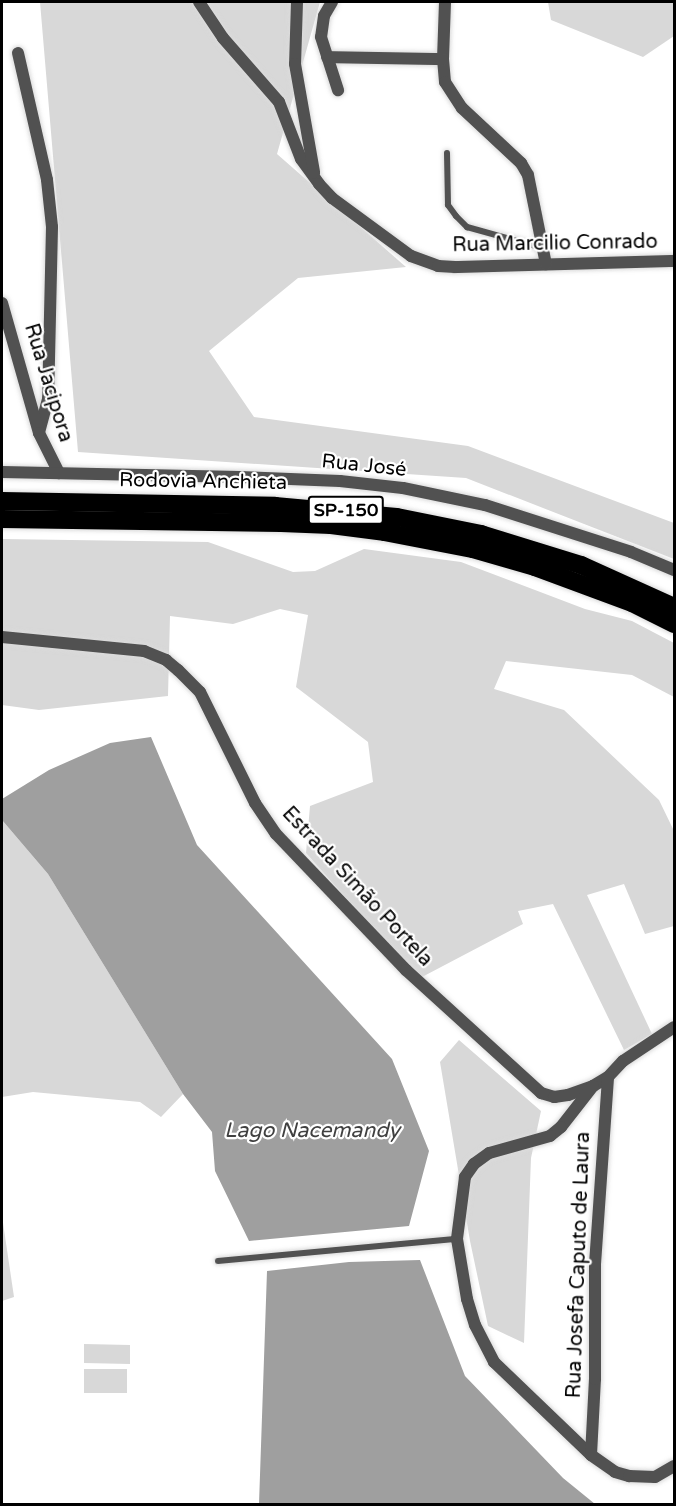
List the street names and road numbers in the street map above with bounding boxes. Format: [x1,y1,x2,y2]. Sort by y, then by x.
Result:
street label: Rua Marcilio Conrado [452,230,658,258]
street label: Rua Jacipora [19,321,77,445]
street label: Rua José [320,450,408,482]
street label: Rodovia Anchieta [119,469,287,495]
road number: SP-150 [307,495,385,525]
street label: Estrada Simão Portela [277,802,437,972]
street label: Rua Josefa Caputo de Laura [562,1131,596,1399]

